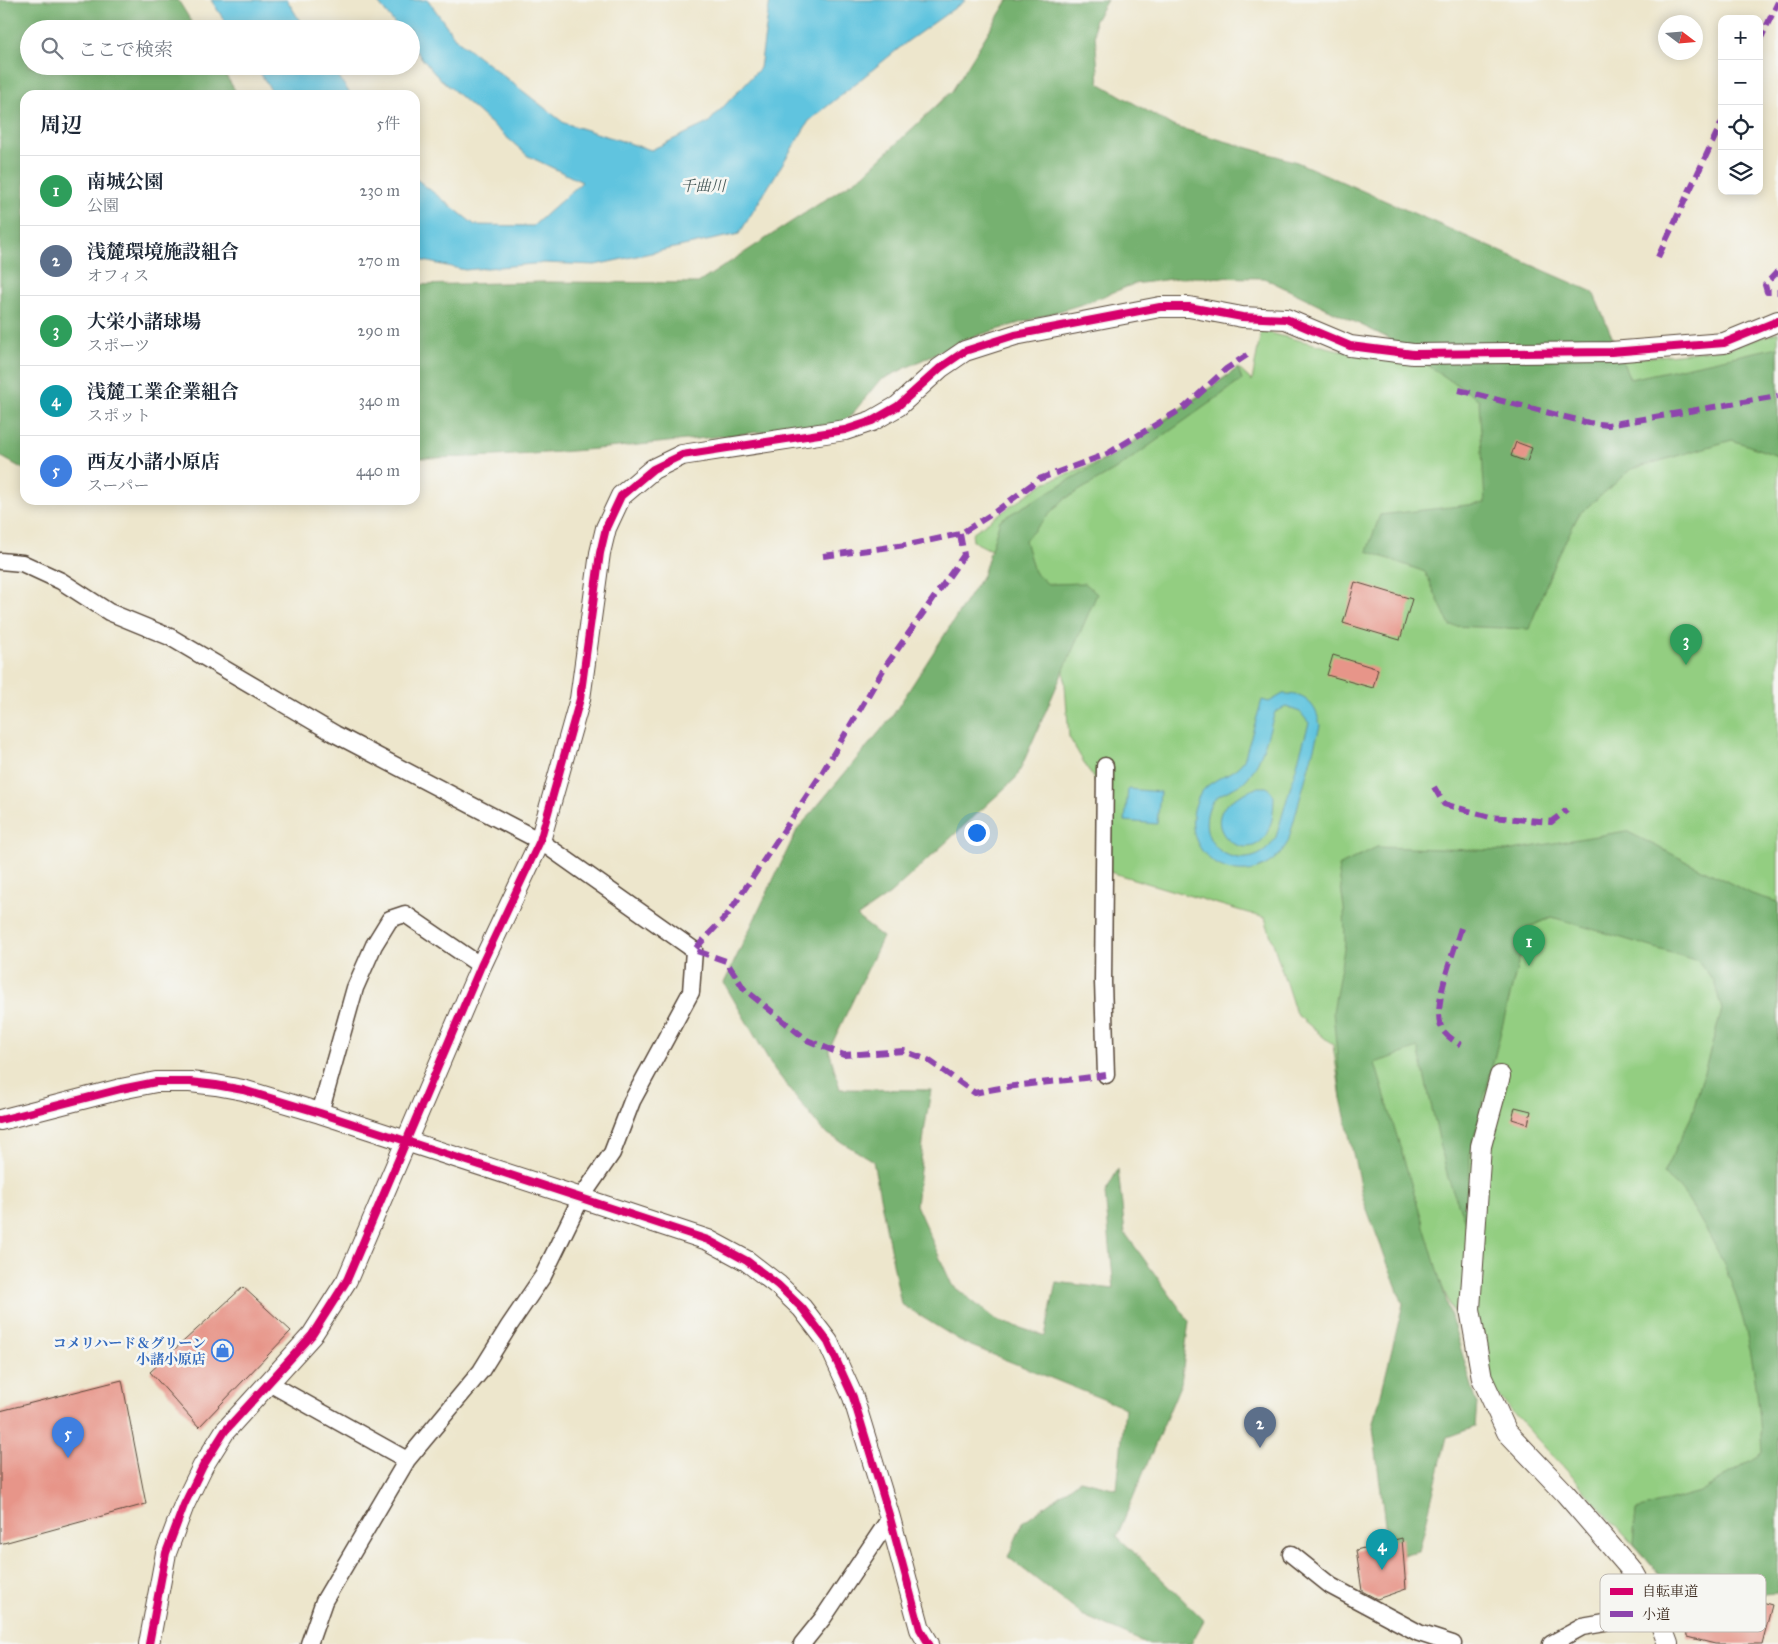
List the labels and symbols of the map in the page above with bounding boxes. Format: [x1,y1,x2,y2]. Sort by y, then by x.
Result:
north arrow [1658,15,1703,60]
water label: 千曲川 [680,177,727,195]
pin: 3 [1670,624,1702,665]
your location [964,820,990,846]
pin: 1 [1513,925,1545,966]
place label: コメリハード＆グリーン 小諸小原店 [53,1335,206,1368]
shop icon: コメリハード＆グリーン 小諸小原店 [210,1339,234,1363]
pin: 2 [1244,1407,1276,1448]
pin: 5 [52,1417,84,1458]
pin: 4 [1366,1529,1398,1570]
legend [1600,1574,1766,1632]
text: 自転車道 [1642,1583,1698,1600]
text: 小道 [1642,1606,1670,1623]

